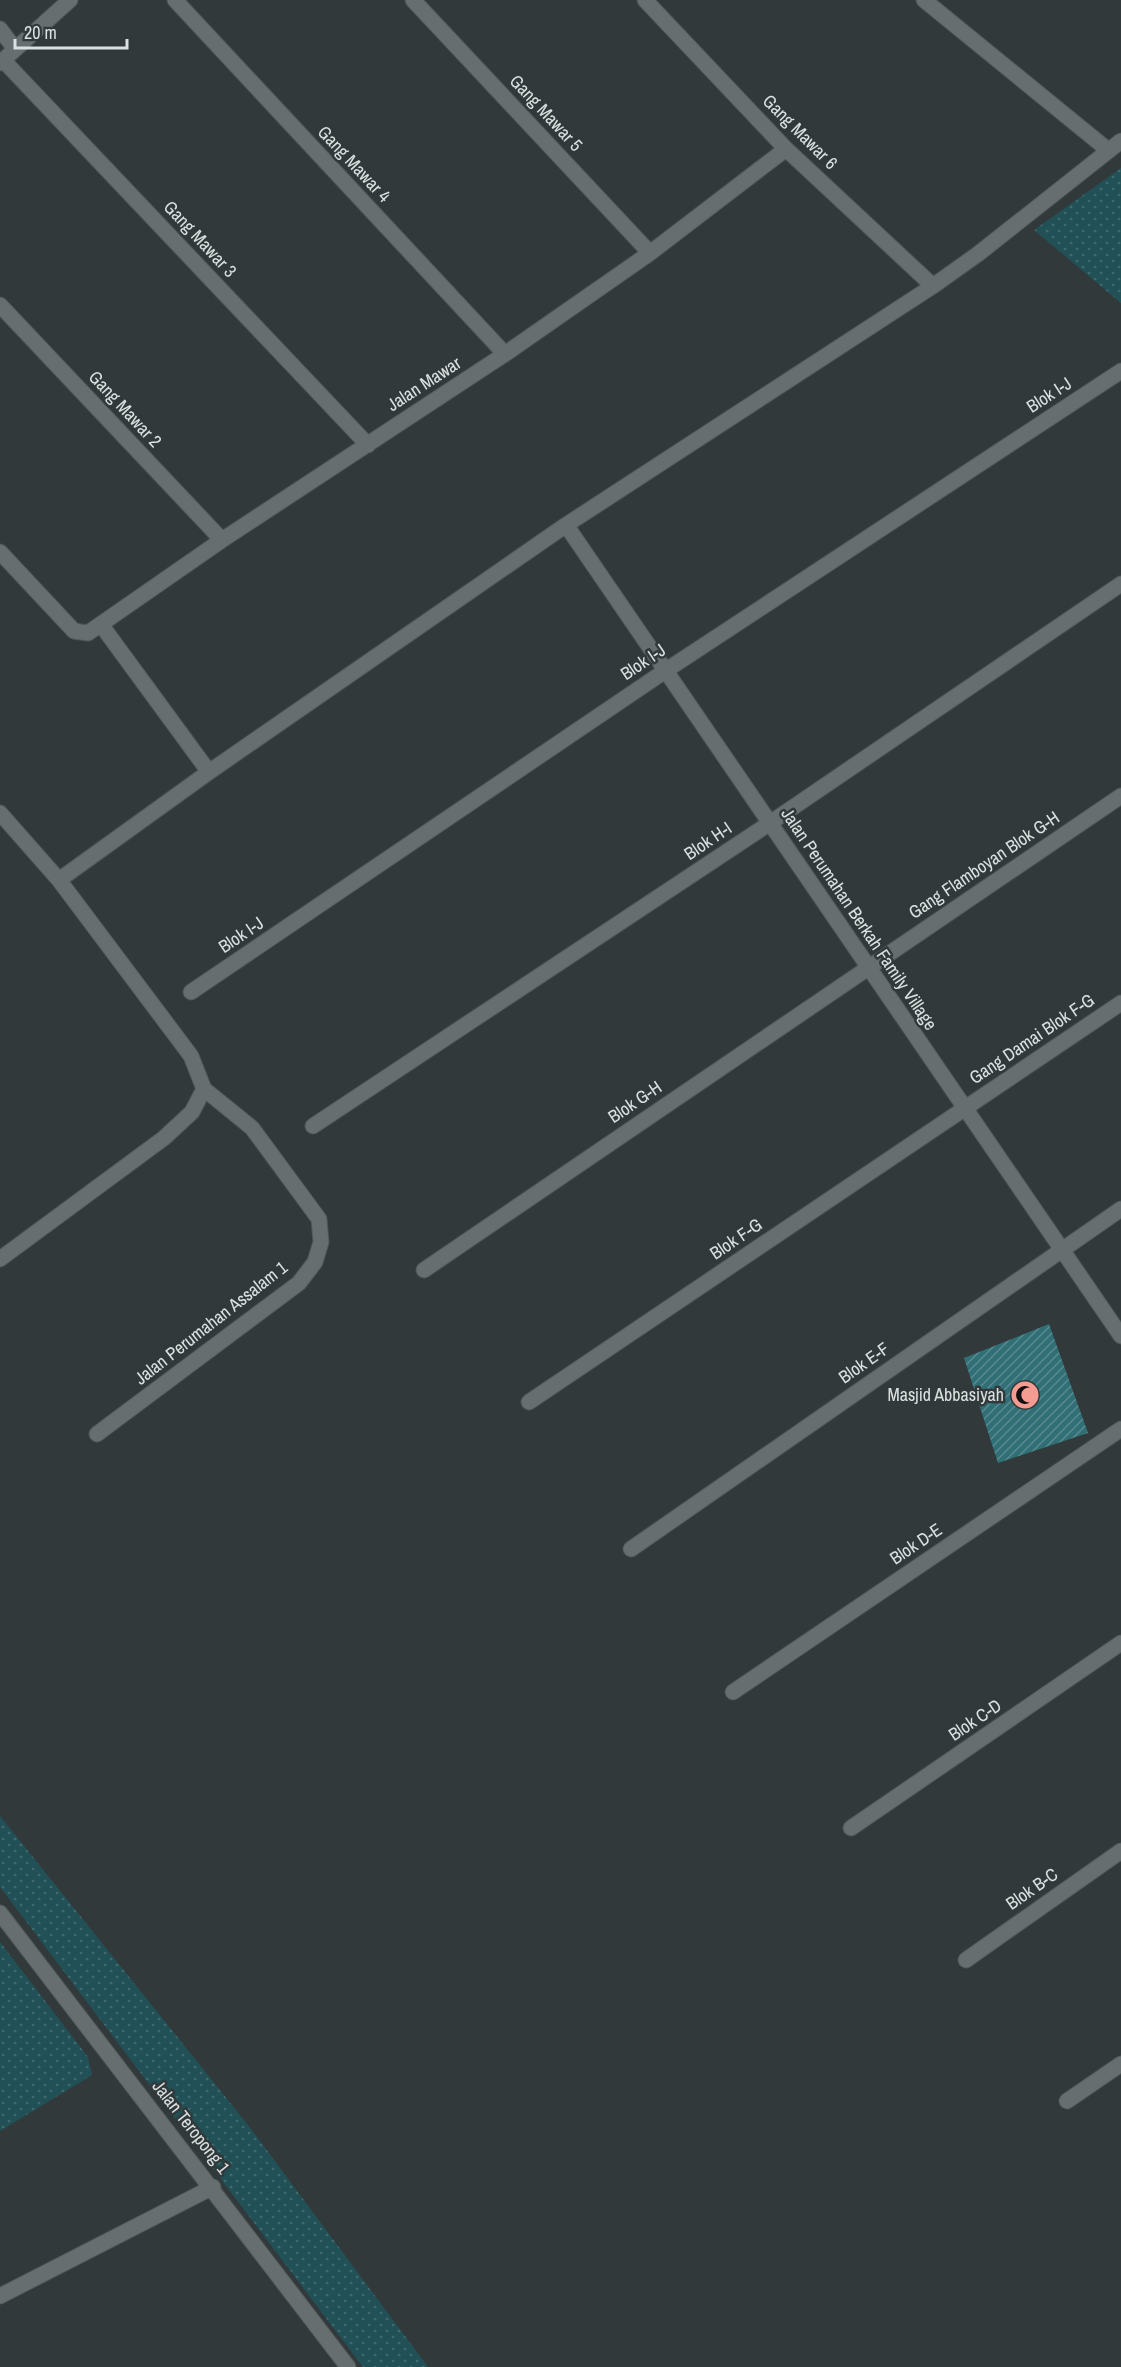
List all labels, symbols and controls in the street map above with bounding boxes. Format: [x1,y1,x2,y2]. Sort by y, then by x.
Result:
scale bar [15,12,128,50]
text: 20 m [24,20,57,45]
street label: Gang Mawar 5 [504,69,589,157]
street label: Gang Mawar 6 [757,89,843,175]
street label: Gang Mawar 4 [312,120,397,208]
street label: Gang Mawar 3 [158,195,243,283]
street label: Jalan Mawar [382,350,466,417]
street label: Gang Mawar 2 [83,365,168,453]
street label: Blok I-J [1021,371,1076,418]
street label: Blok I-J [615,637,670,686]
street label: Jalan Perumahan Berkah Family Village [775,803,943,1035]
street label: Gang Flamboyan Blok G-H [903,805,1064,924]
street label: Blok H-I [679,816,736,866]
street label: Blok I-J [213,910,268,959]
street label: Gang Damai Blok F-G [964,987,1099,1090]
street label: Blok G-H [603,1074,667,1129]
street label: Blok F-G [705,1212,767,1265]
street label: Jalan Perumahan Assalam 1 [129,1254,293,1390]
street label: Blok E-F [833,1336,894,1389]
mosque icon: Masjid Abbasiyah [1009,1379,1041,1411]
place label: Masjid Abbasiyah [887,1382,1004,1407]
street label: Blok D-E [885,1517,947,1570]
street label: Blok C-D [943,1693,1006,1746]
street label: Blok B-C [1001,1862,1063,1916]
street label: Jalan Teropong 1 [147,2074,237,2180]

